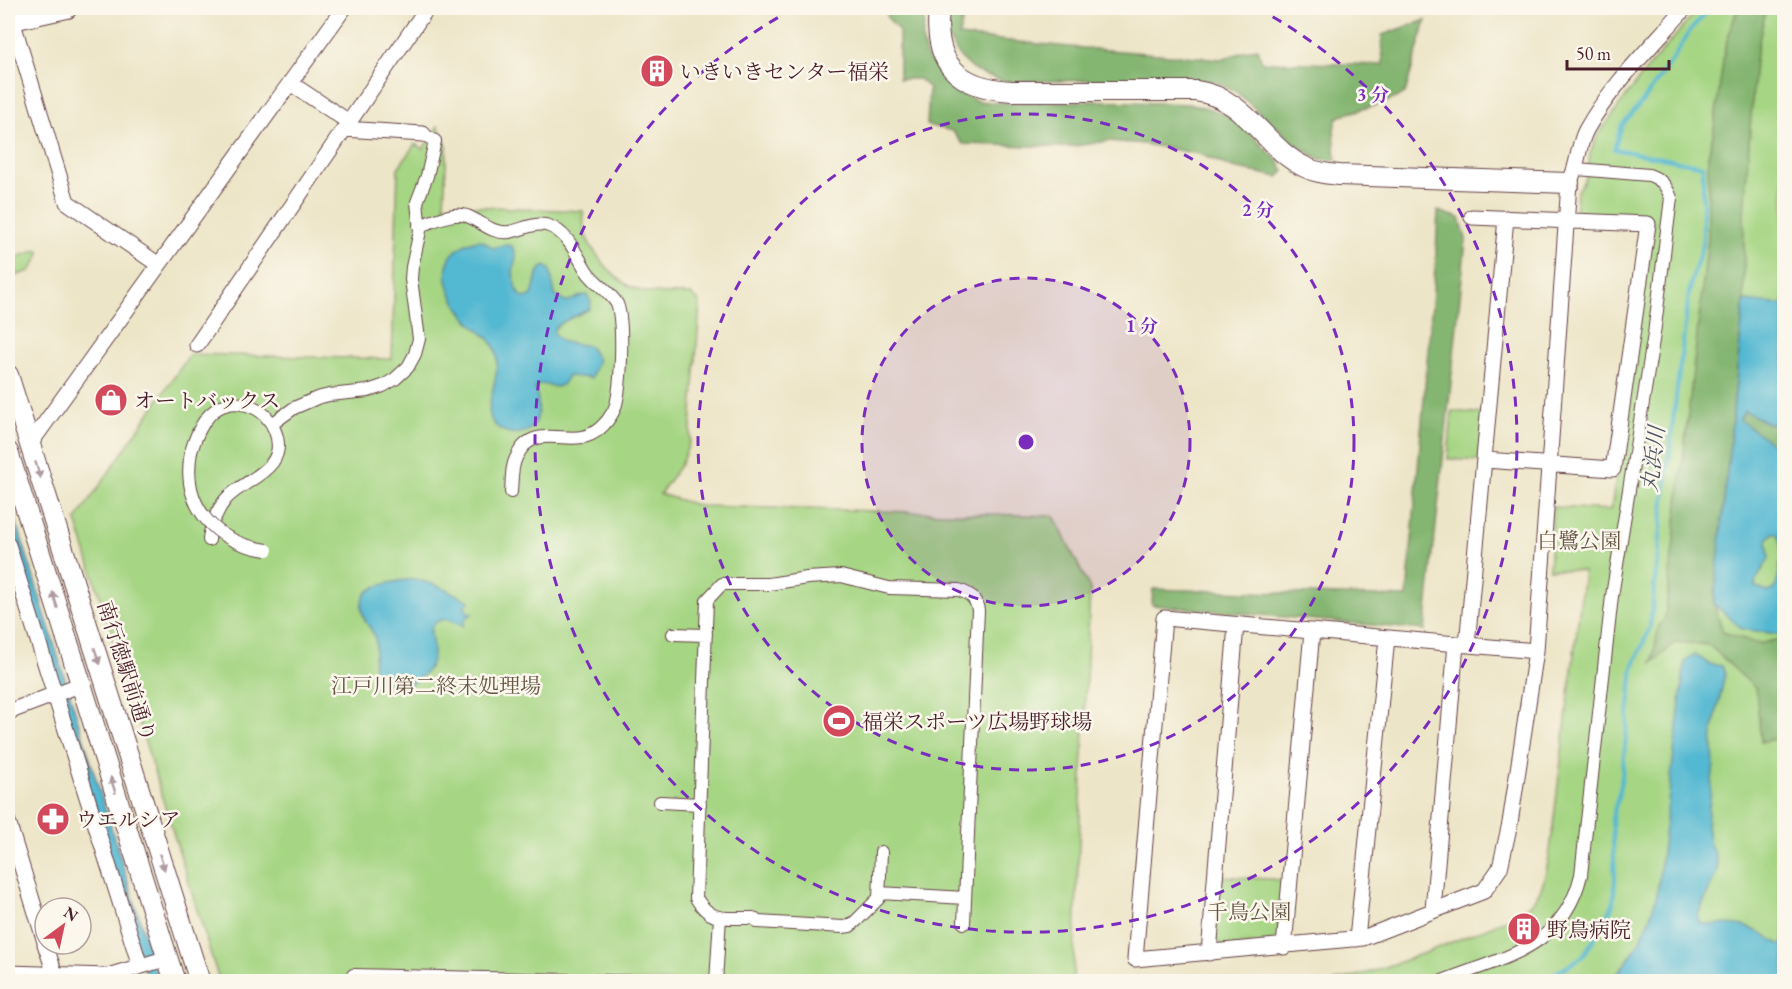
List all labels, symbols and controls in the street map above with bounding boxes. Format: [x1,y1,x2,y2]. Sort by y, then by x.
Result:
scale bar [1567,33,1669,71]
text: 50 m [1576,42,1611,65]
building icon: いきいきセンター福栄 [639,53,675,89]
place label: いきいきセンター福栄 [680,58,889,85]
text: 3 分 [1357,83,1389,106]
text: 2 分 [1242,198,1274,221]
text: 1 分 [1126,314,1158,337]
shop icon: オートバックス [93,382,129,418]
place label: オートバックス [134,387,280,414]
water label: 丸浜川 [1635,423,1672,494]
centre of rings [1016,432,1036,452]
one-way arrow [34,461,43,479]
park label: 白鷺公園 [1537,527,1621,554]
one-way arrow [49,591,59,609]
street label: 南行徳駅前通り [91,597,163,745]
one-way arrow [93,647,102,665]
park label: 江戸川第二終末処理場 [331,672,541,699]
sports icon: 福栄スポーツ広場野球場 [821,703,857,739]
place label: 福栄スポーツ広場野球場 [862,708,1092,735]
one-way arrow [108,776,118,794]
pharmacy icon: ウエルシア [35,801,71,837]
place label: ウエルシア [76,806,180,833]
one-way arrow [157,853,167,871]
north arrow [33,896,93,956]
park label: 千鳥公園 [1207,898,1291,925]
text: N [60,902,82,926]
building icon: 野鳥病院 [1506,911,1542,947]
place label: 野鳥病院 [1547,916,1631,943]

